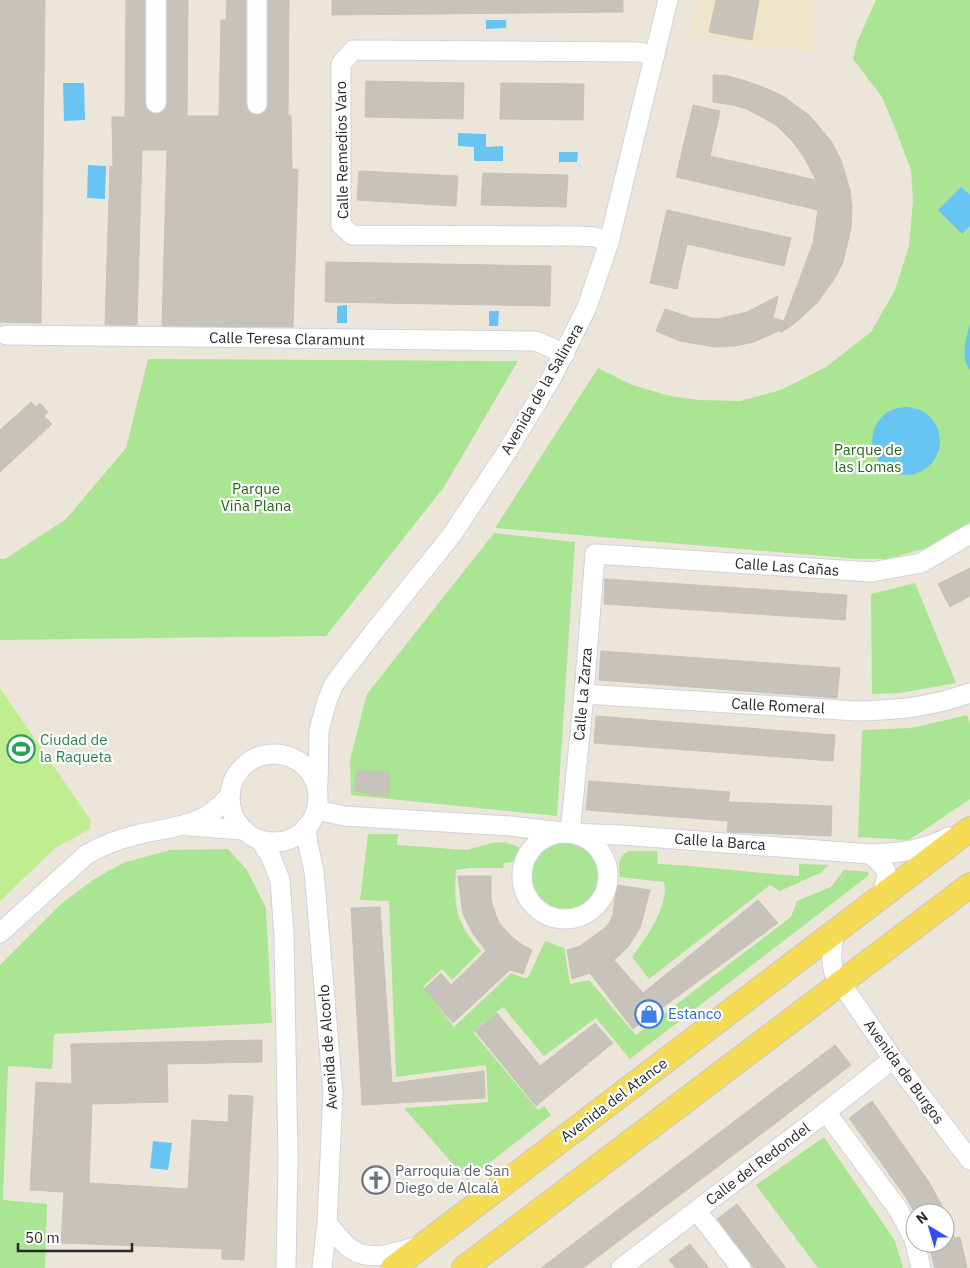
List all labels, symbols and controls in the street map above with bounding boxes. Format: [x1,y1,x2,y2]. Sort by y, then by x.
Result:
street label: Calle Remedios Varo [331,81,352,219]
street label: Avenida de la Salinera [496,320,587,458]
street label: Calle Teresa Claramunt [209,328,365,349]
park label: Parque de las Lomas [834,440,902,476]
park label: Parque Viña Plana [221,479,291,515]
street label: Calle Las Cañas [734,553,840,580]
street label: Calle La Zarza [569,647,596,741]
street label: Calle Romeral [731,694,825,717]
place label: Ciudad de la Raqueta [40,730,112,766]
sports icon: Ciudad de la Raqueta [6,734,36,764]
street label: Calle la Barca [674,829,766,854]
street label: Avenida de Alcorlo [314,984,341,1110]
shop icon: Estanco [634,999,664,1029]
place label: Estanco [668,1004,722,1023]
street label: Avenida de Burgos [860,1016,949,1128]
street label: Avenida del Atance [556,1053,671,1146]
street label: Calle del Redondel [702,1118,814,1209]
place label: Parroquia de San Diego de Alcalá [395,1161,510,1197]
church icon: Parroquia de San Diego de Alcalá [361,1165,391,1195]
north arrow [905,1203,955,1253]
text: N [912,1208,932,1228]
scale bar [18,1220,131,1252]
text: 50 m [25,1228,60,1247]

